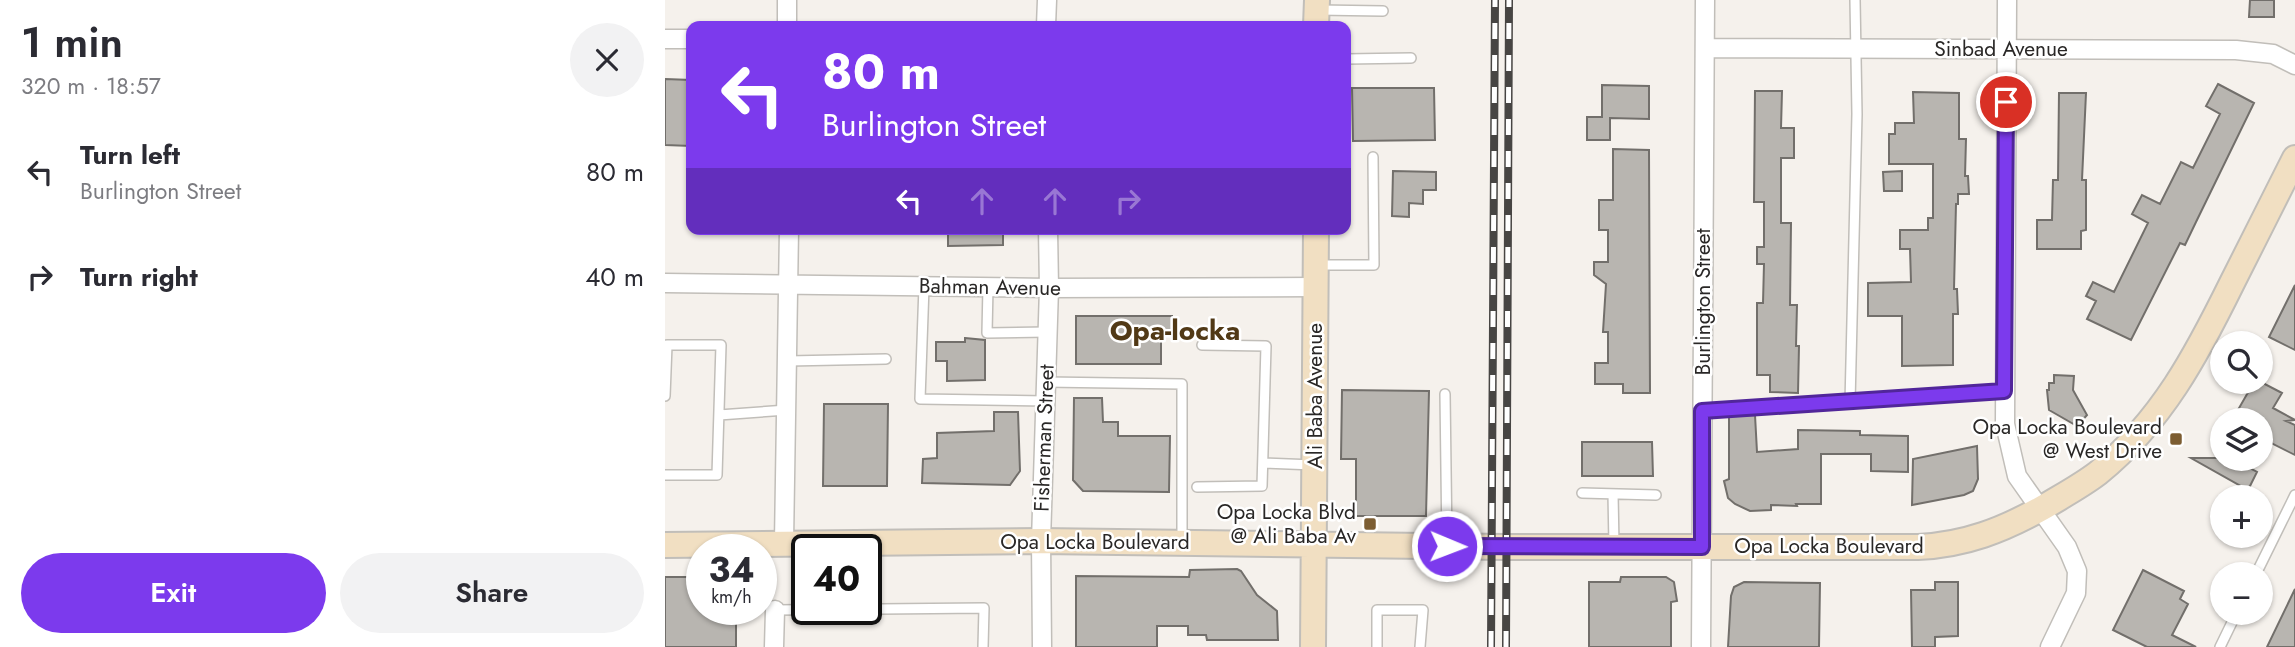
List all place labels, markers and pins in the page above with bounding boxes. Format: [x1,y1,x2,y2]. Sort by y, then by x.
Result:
pin [1976,72,2036,132]
place label: Opa Locka Boulevard @ West Drive [1972,412,2162,466]
marker: Opa Locka Boulevard @ West Drive [2168,431,2184,447]
place label: Opa Locka Blvd @ Ali Baba Av [1217,497,1357,551]
marker: Opa Locka Blvd @ Ali Baba Av [1362,516,1378,532]

